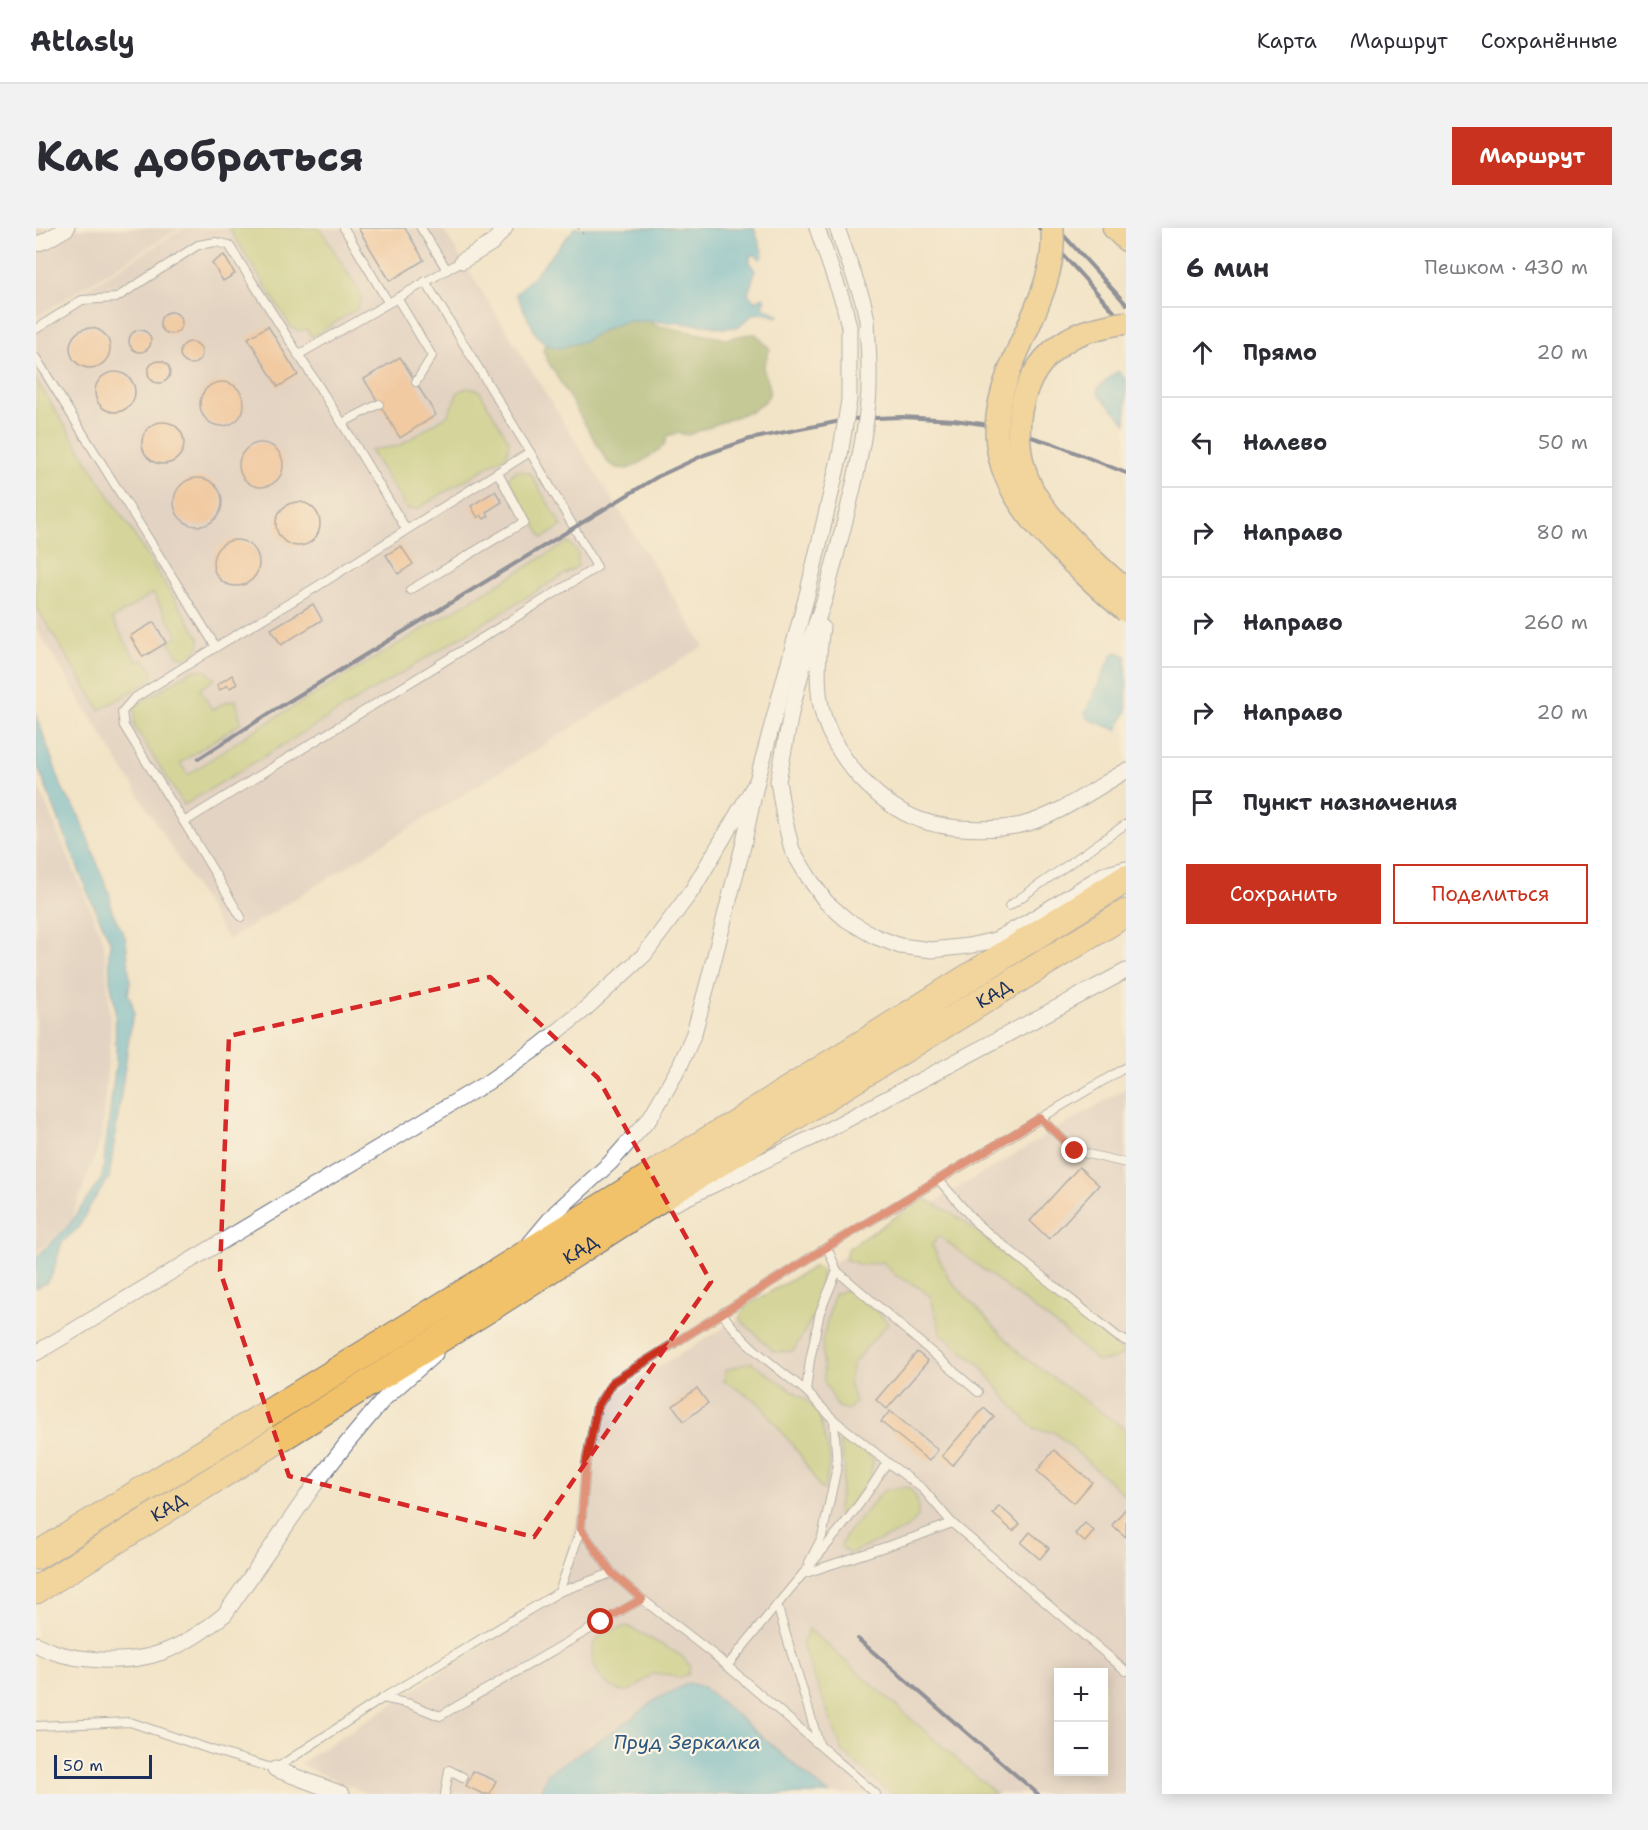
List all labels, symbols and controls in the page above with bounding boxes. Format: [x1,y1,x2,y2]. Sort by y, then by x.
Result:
text: Atlasly [30,22,135,60]
text: Карта [1257,27,1317,55]
text: Маршрут [1350,27,1448,55]
text: Сохранённые [1481,27,1618,55]
button: Маршрут [1452,127,1612,185]
text: Как добраться [36,128,364,184]
text: 6 мин [1186,250,1269,285]
text: Пешком · 430 m [1425,254,1588,280]
icon: ahead [1186,336,1219,369]
text: Прямо [1243,338,1317,367]
text: 20 m [1537,339,1588,365]
icon: left [1186,426,1219,459]
text: Налево [1243,428,1327,457]
text: 50 m [1538,429,1588,455]
icon: right [1186,516,1219,549]
text: Направо [1243,518,1343,547]
text: 80 m [1536,519,1588,545]
icon: right [1186,606,1219,639]
text: Направо [1243,608,1343,637]
text: 260 m [1523,609,1588,635]
icon: right [1186,696,1219,729]
text: Направо [1243,698,1343,727]
text: 20 m [1537,699,1588,725]
icon: arrive [1186,786,1219,819]
text: Пункт назначения [1243,788,1457,817]
button: Сохранить [1186,864,1381,924]
button: Поделиться [1393,864,1588,924]
street label: КАД [972,974,1016,1014]
route end [1061,1137,1087,1163]
street label: КАД [558,1229,603,1270]
street label: КАД [146,1487,191,1528]
route start [587,1608,613,1634]
map controls [1054,1668,1108,1776]
button: + [1054,1668,1108,1722]
button: − [1054,1722,1108,1776]
water label: Пруд Зеркалка [613,1729,761,1755]
scale bar [54,1752,152,1780]
text: 50 m [63,1755,103,1776]

